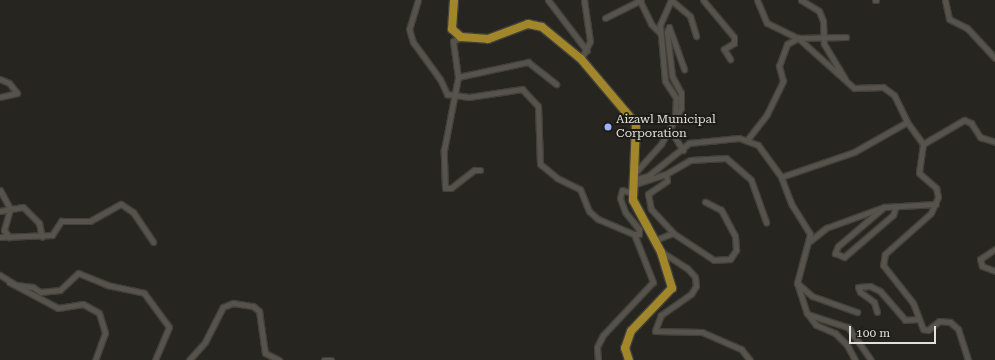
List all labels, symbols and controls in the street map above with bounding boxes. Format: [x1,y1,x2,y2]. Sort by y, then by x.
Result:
place label: Aizawl Municipal Corporation [616,113,716,141]
marker: Aizawl Municipal Corporation [603,122,613,132]
scale bar [851,318,938,344]
text: 100 m [856,326,890,340]

